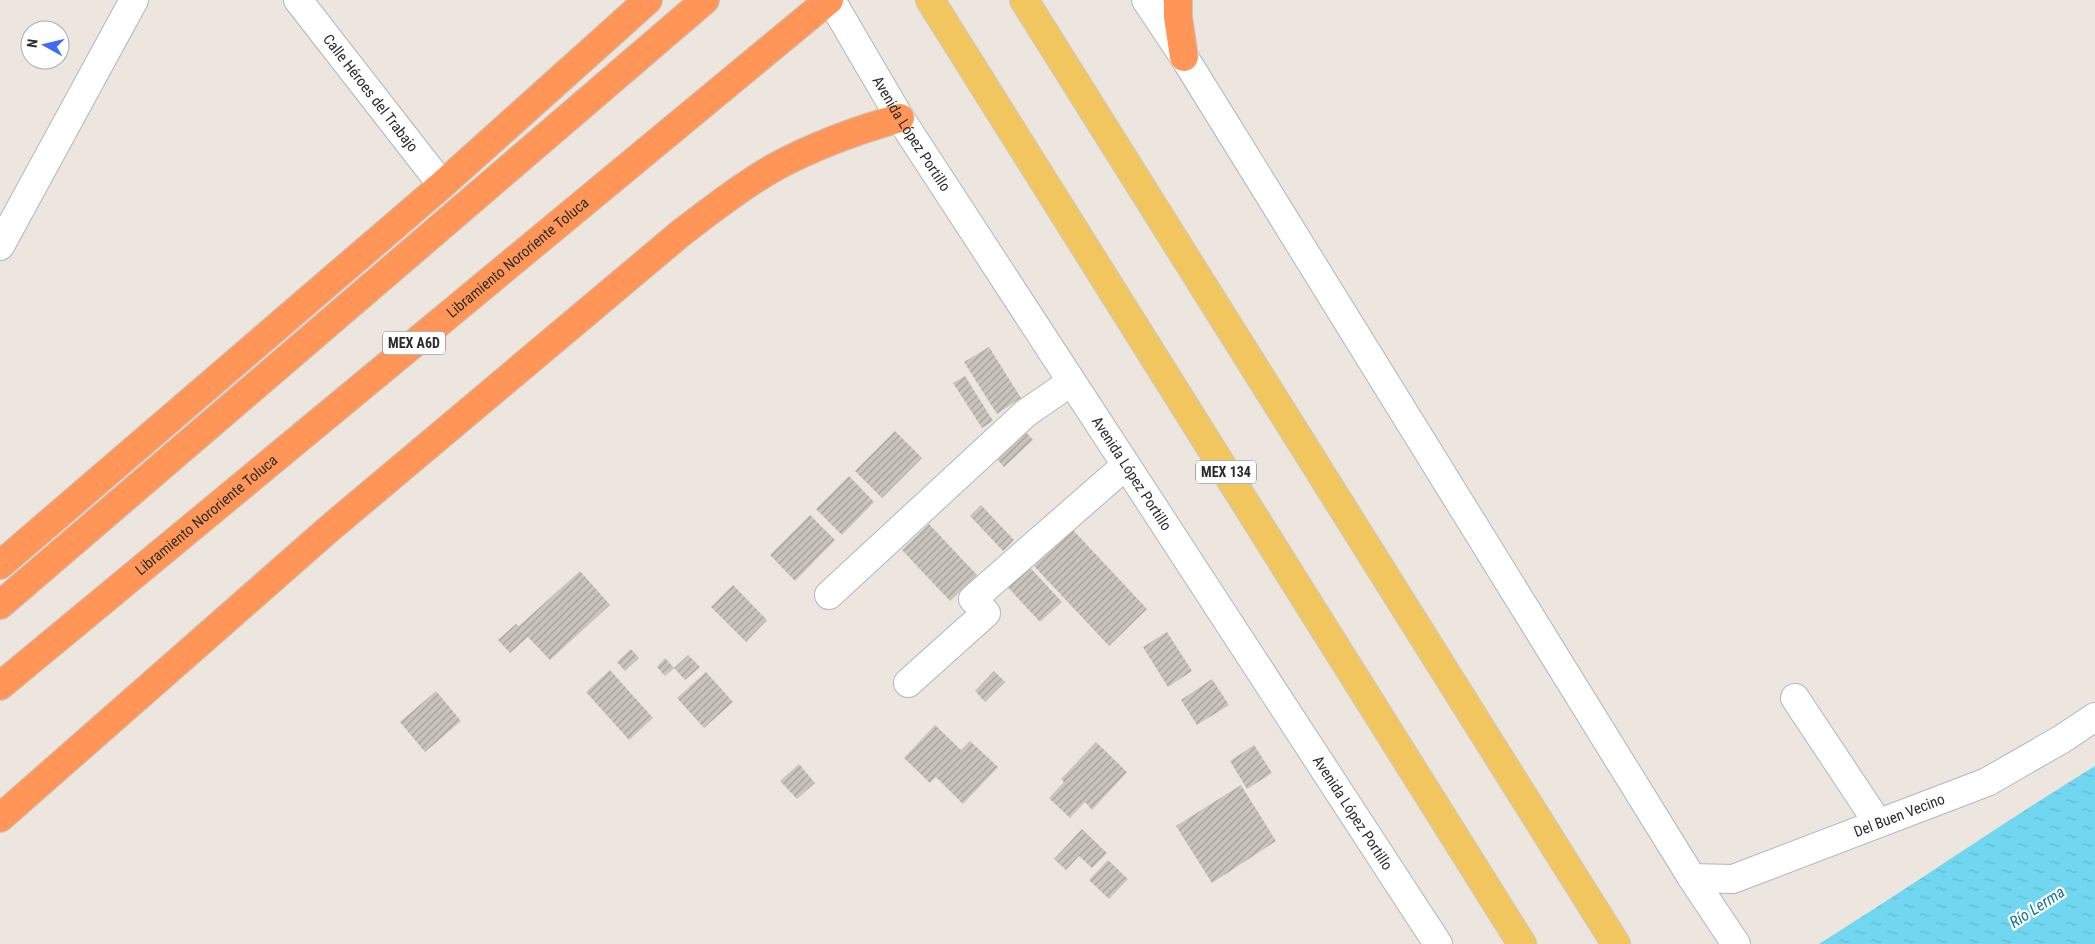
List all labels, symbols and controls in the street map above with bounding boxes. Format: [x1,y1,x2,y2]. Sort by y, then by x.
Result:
north arrow [20,20,70,70]
street label: Calle Héroes del Trabajo [319,31,422,155]
text: N [24,38,41,49]
street label: Avenida López Portillo [868,73,954,195]
street label: Libramiento Nororiente Toluca [443,194,592,322]
road number: MEX A6D [383,332,445,354]
street label: Avenida López Portillo [1088,413,1175,534]
street label: Libramiento Nororiente Toluca [132,451,281,579]
road number: MEX 134 [1196,461,1256,484]
street label: Avenida López Portillo [1309,752,1396,873]
street label: Del Buen Vecino [1851,790,1947,841]
water label: Río Lerma [2006,882,2068,932]

